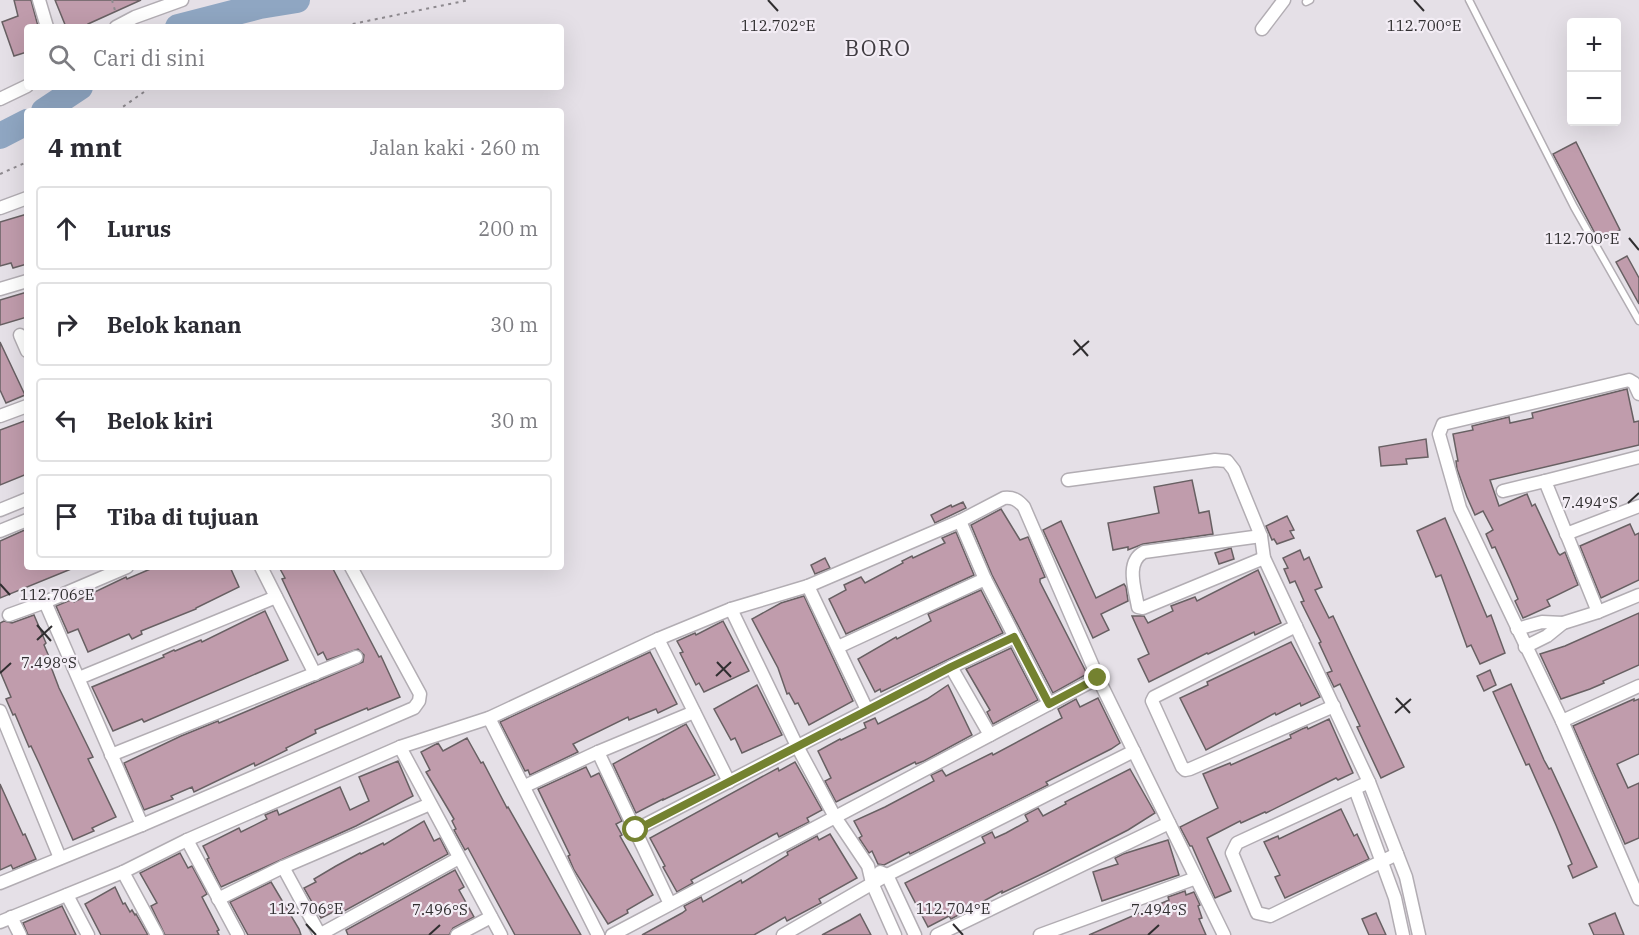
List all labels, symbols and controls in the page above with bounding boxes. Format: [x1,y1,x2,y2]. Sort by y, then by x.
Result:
text: 112.702°E [741,16,815,35]
text: 112.700°E [1387,16,1461,35]
map controls [1567,18,1621,126]
button: + [1567,18,1621,72]
search box [24,24,564,90]
district label: BORO [845,33,911,62]
icon: search [45,41,78,74]
text: Cari di sini [93,43,205,72]
button: − [1567,72,1621,126]
text: 4 mnt [48,130,122,164]
text: Jalan kaki · 260 m [370,134,540,161]
icon: ahead [50,212,83,245]
text: Lurus [107,214,171,243]
text: 200 m [478,215,538,242]
text: 112.700°E [1545,229,1619,248]
icon: right [50,308,83,341]
text: Belok kanan [107,310,242,339]
text: 30 m [490,311,538,338]
icon: left [50,404,83,437]
text: Belok kiri [107,406,213,435]
text: 30 m [490,407,538,434]
text: 7.494°S [1562,493,1618,512]
icon: arrive [50,500,83,533]
text: Tiba di tujuan [107,502,259,531]
text: 112.706°E [20,585,94,604]
text: 7.498°S [21,653,77,672]
route end [1084,664,1110,690]
route start [622,816,648,842]
text: 112.706°E [269,899,343,918]
text: 112.704°E [916,899,990,918]
text: 7.496°S [412,900,468,919]
text: 7.494°S [1131,900,1187,919]

